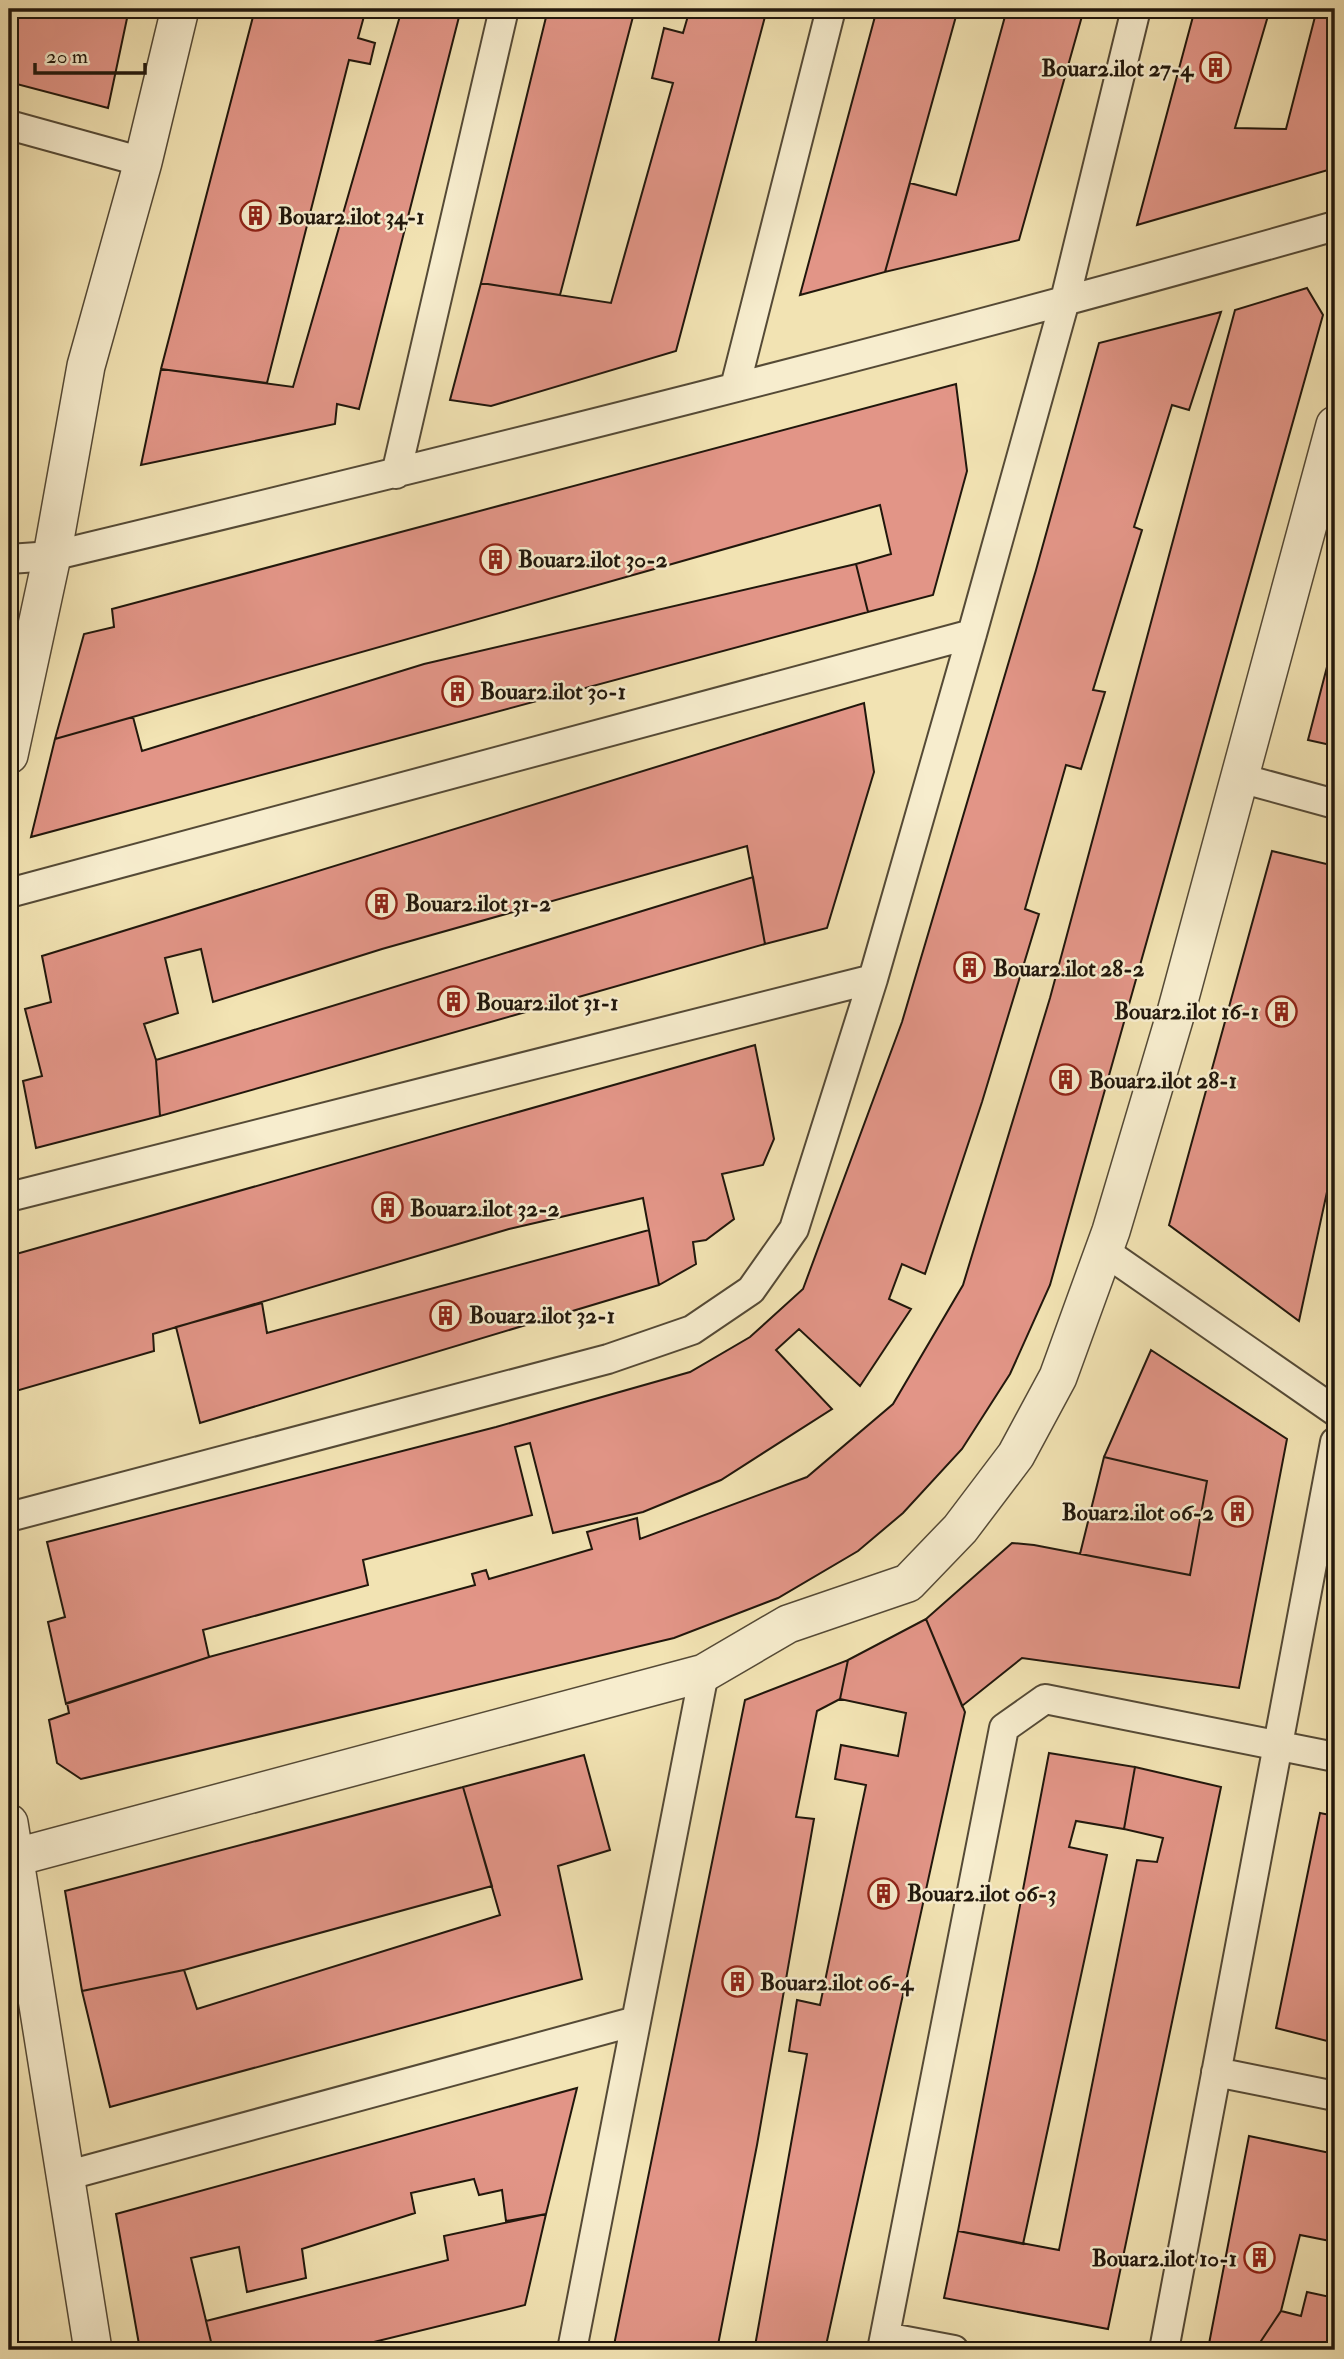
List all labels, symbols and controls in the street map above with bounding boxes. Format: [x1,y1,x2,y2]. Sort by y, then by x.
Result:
scale bar [35,32,145,76]
text: 20 m [46,43,88,70]
building icon: Bouar2.ilot 27-4 [1199,51,1233,85]
place label: Bouar2.ilot 27-4 [1041,54,1195,83]
building icon: Bouar2.ilot 34-1 [238,199,272,233]
place label: Bouar2.ilot 34-1 [278,202,425,231]
building icon: Bouar2.ilot 30-2 [478,542,512,576]
place label: Bouar2.ilot 30-2 [518,545,668,574]
building icon: Bouar2.ilot 30-1 [440,674,474,708]
place label: Bouar2.ilot 30-1 [480,677,626,706]
building icon: Bouar2.ilot 31-2 [365,886,399,920]
place label: Bouar2.ilot 31-2 [405,889,551,918]
building icon: Bouar2.ilot 28-2 [953,951,987,985]
place label: Bouar2.ilot 28-2 [993,954,1145,983]
building icon: Bouar2.ilot 31-1 [436,985,470,1019]
place label: Bouar2.ilot 31-1 [476,988,618,1017]
building icon: Bouar2.ilot 16-1 [1265,994,1299,1028]
place label: Bouar2.ilot 16-1 [1114,997,1259,1026]
building icon: Bouar2.ilot 28-1 [1049,1063,1083,1097]
place label: Bouar2.ilot 28-1 [1089,1066,1237,1095]
building icon: Bouar2.ilot 32-2 [370,1191,404,1225]
place label: Bouar2.ilot 32-2 [410,1194,560,1223]
building icon: Bouar2.ilot 32-1 [429,1298,463,1332]
place label: Bouar2.ilot 32-1 [469,1301,615,1330]
building icon: Bouar2.ilot 06-2 [1220,1495,1254,1529]
place label: Bouar2.ilot 06-2 [1062,1498,1214,1527]
building icon: Bouar2.ilot 06-3 [867,1876,901,1910]
place label: Bouar2.ilot 06-3 [907,1879,1056,1908]
building icon: Bouar2.ilot 06-4 [720,1965,754,1999]
place label: Bouar2.ilot 06-4 [760,1968,915,1997]
building icon: Bouar2.ilot 10-1 [1243,2241,1277,2275]
place label: Bouar2.ilot 10-1 [1092,2244,1237,2273]

